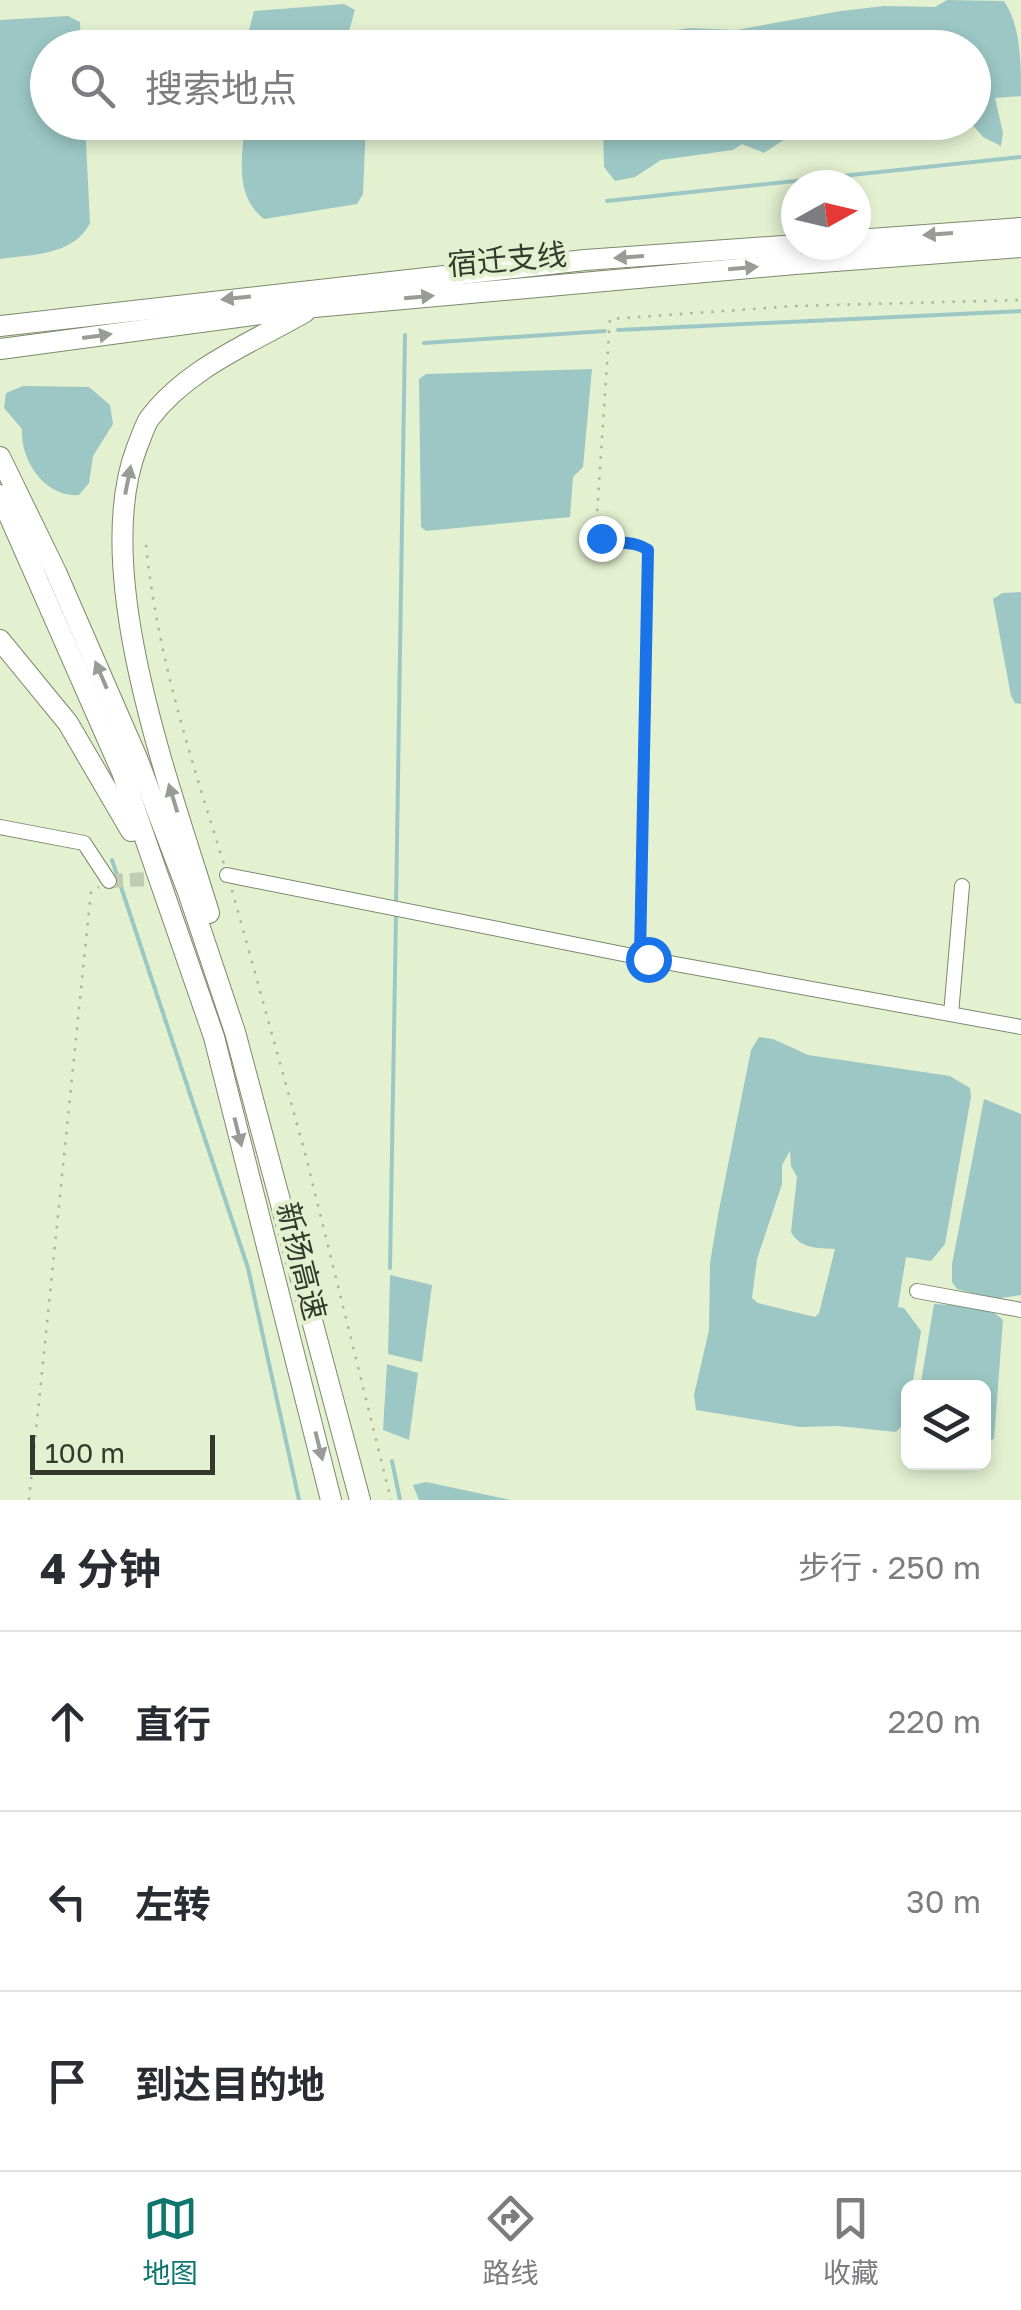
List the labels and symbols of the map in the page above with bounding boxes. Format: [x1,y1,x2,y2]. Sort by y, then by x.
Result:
north arrow [781,170,871,260]
one-way arrow [922,227,954,243]
street label: 宿迁支线 [446,236,568,282]
one-way arrow [612,249,644,265]
one-way arrow [728,260,759,276]
one-way arrow [404,289,436,305]
one-way arrow [220,290,252,306]
one-way arrow [81,327,113,343]
one-way arrow [121,464,136,495]
route end [579,516,625,562]
one-way arrow [92,660,108,690]
one-way arrow [165,783,180,813]
route start [626,937,672,983]
one-way arrow [231,1116,247,1147]
street label: 新扬高速 [270,1198,334,1324]
scale bar [30,1430,215,1474]
one-way arrow [312,1431,327,1462]

